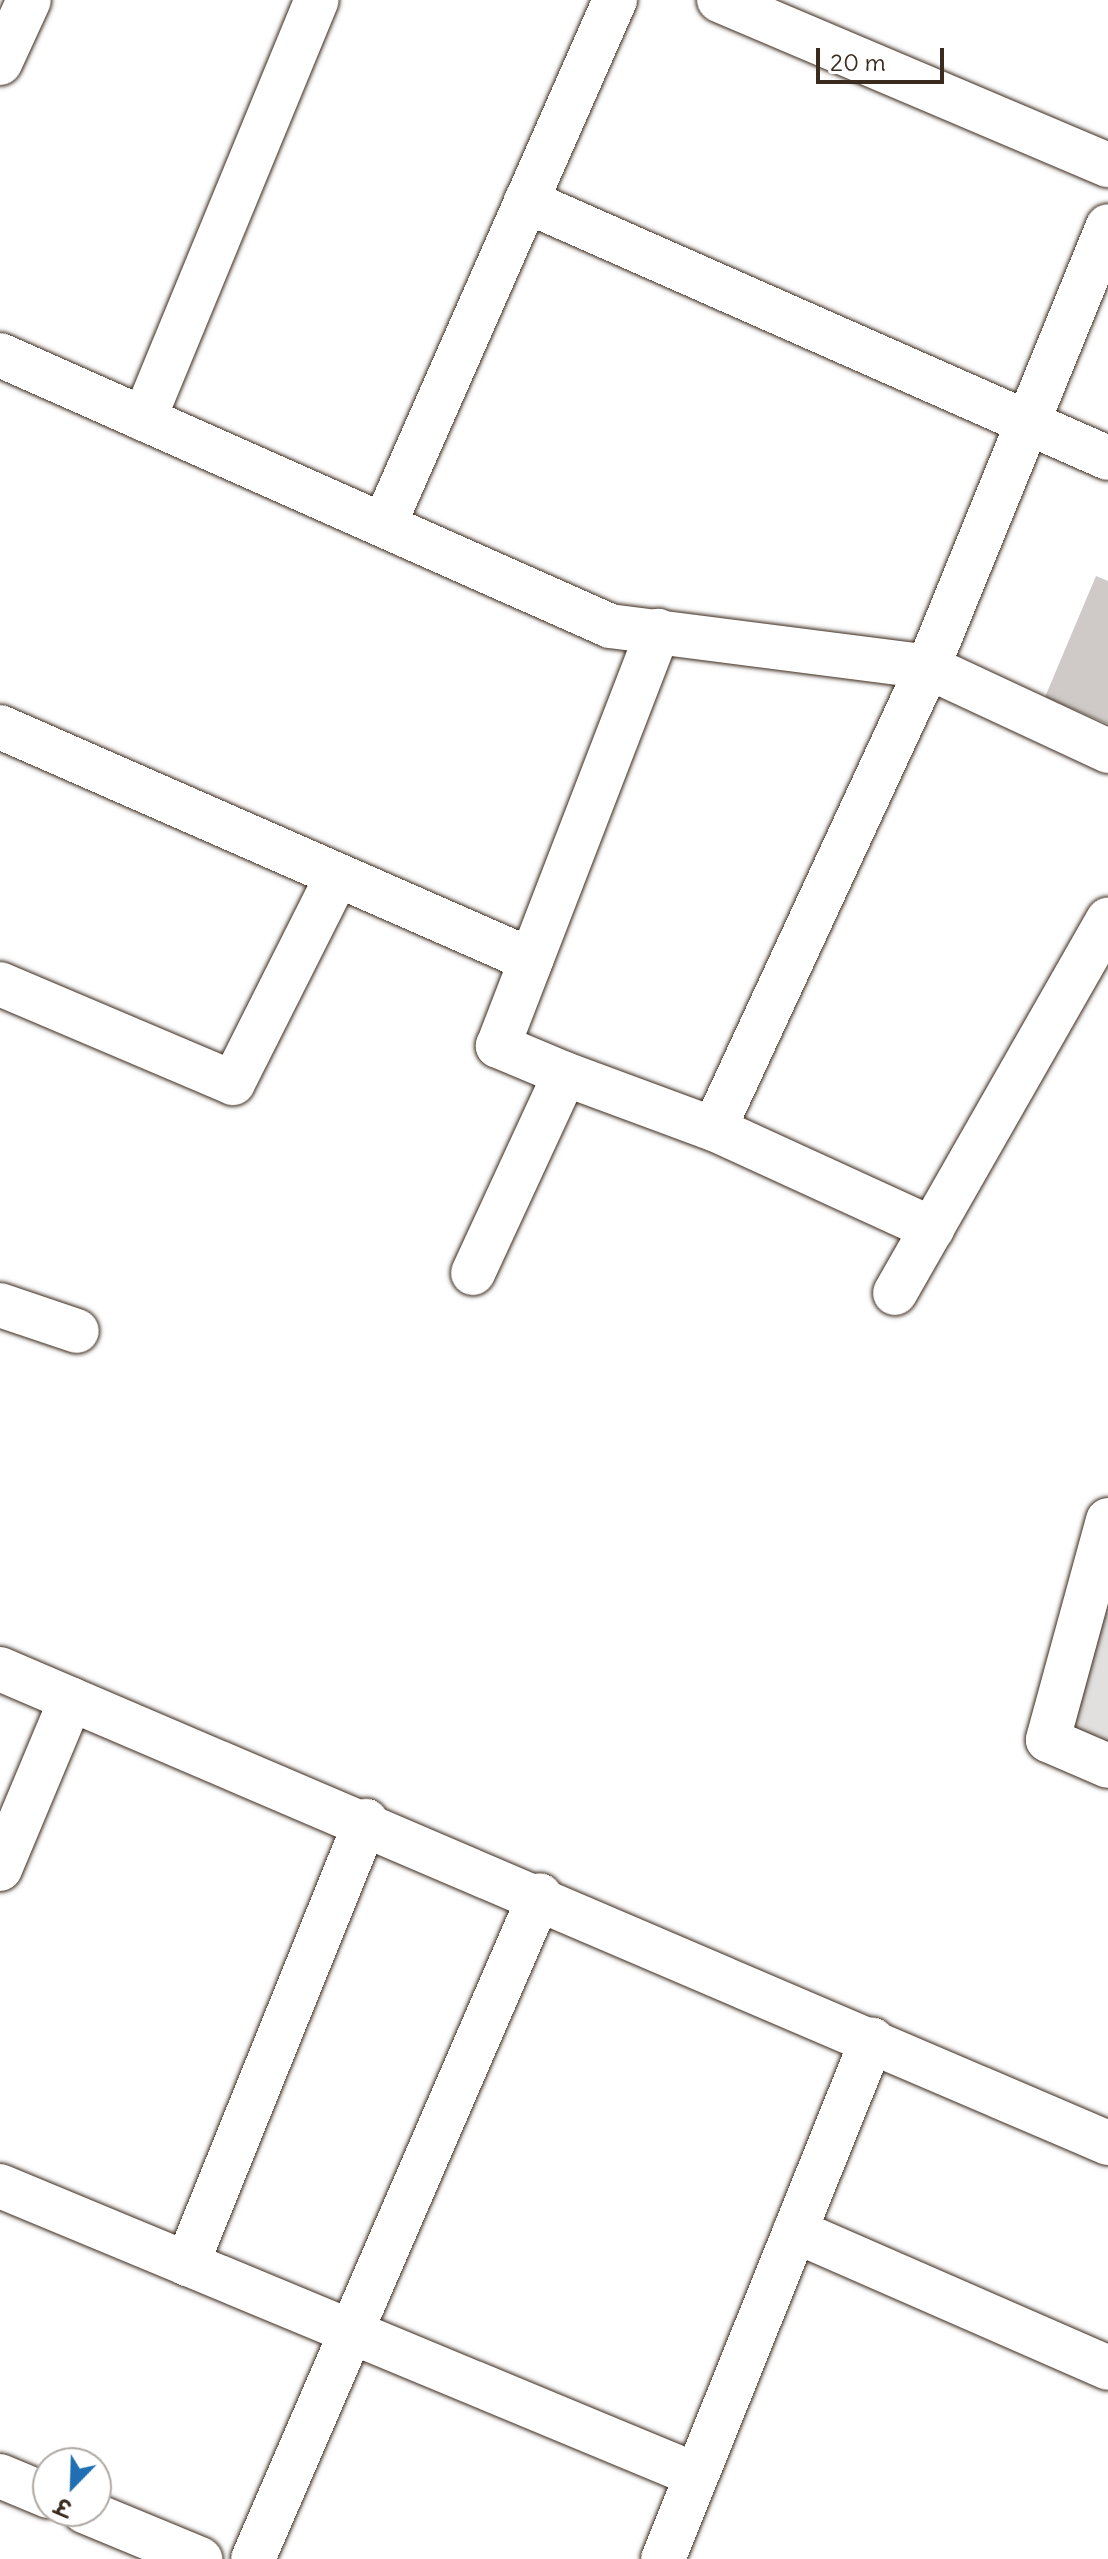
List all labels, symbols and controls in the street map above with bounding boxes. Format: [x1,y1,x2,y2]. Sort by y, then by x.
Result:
scale bar [820,32,948,82]
text: 20 m [830,47,886,77]
north arrow [32,2447,112,2527]
text: उ [51,2492,76,2523]

